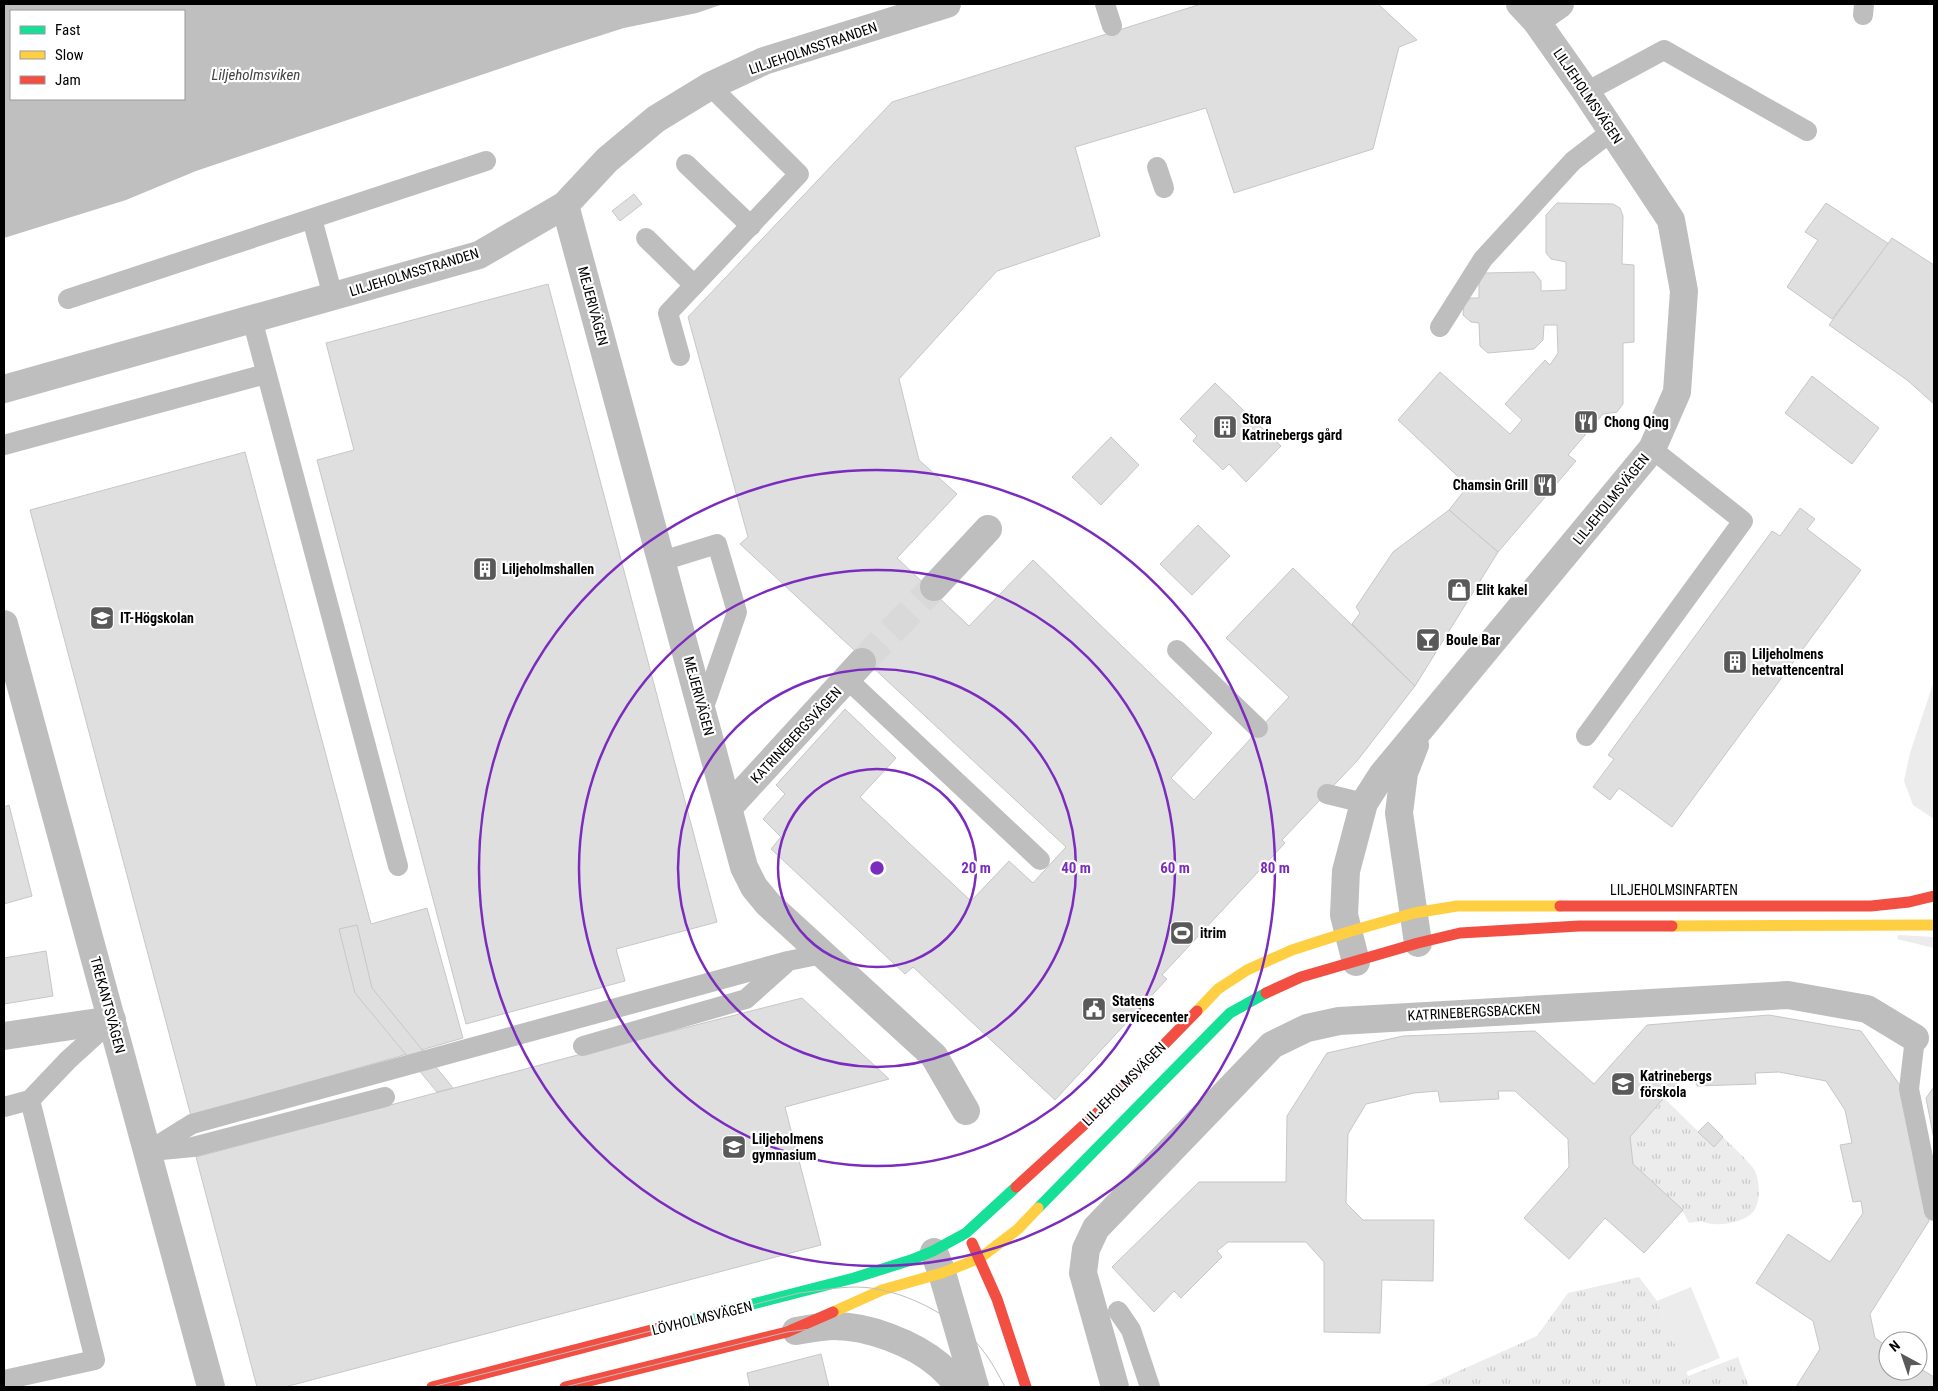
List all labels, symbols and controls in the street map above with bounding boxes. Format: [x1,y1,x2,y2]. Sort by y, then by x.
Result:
legend [10,10,185,100]
street label: LILJEHOLMSSTRANDEN [747,19,879,77]
text: Fast [55,21,80,39]
street label: LILJEHOLMSVÄGEN [1550,45,1626,147]
text: Slow [55,46,84,64]
water label: Liljeholmsviken [212,66,300,84]
text: Jam [55,71,81,89]
street label: LILJEHOLMSSTRANDEN [347,245,481,299]
street label: MEJERIVÄGEN [575,265,611,347]
restaurant icon: Chong Qing [1573,409,1599,435]
place label: Stora Katrinebergs gård [1242,411,1342,443]
building icon: Stora Katrinebergs gård [1212,414,1238,440]
place label: Chong Qing [1604,414,1669,430]
street label: LILJEHOLMSVÄGEN [1570,451,1652,547]
restaurant icon: Chamsin Grill [1532,472,1558,498]
place label: Chamsin Grill [1453,477,1528,493]
building icon: Liljeholmshallen [472,556,498,582]
place label: Liljeholmshallen [502,561,594,577]
shop icon: Elit kakel [1446,577,1472,603]
place label: Elit kakel [1476,582,1528,598]
school or university icon: IT-Högskolan [89,605,115,631]
place label: IT-Högskolan [120,610,194,626]
bar icon: Boule Bar [1415,627,1441,653]
place label: Boule Bar [1446,632,1501,648]
place label: Liljeholmens hetvattencentral [1752,646,1844,678]
building icon: Liljeholmens hetvattencentral [1722,649,1748,675]
street label: MEJERIVÄGEN [681,655,717,737]
street label: KATRINEBERGSVÄGEN [747,684,845,786]
centre of rings [868,859,886,877]
text: 20 m [961,859,991,877]
text: 40 m [1061,859,1091,877]
text: 60 m [1160,859,1190,877]
text: 80 m [1260,859,1290,877]
street label: LILJEHOLMSINFARTEN [1610,882,1738,898]
sports icon: itrim [1169,920,1195,946]
place label: itrim [1200,925,1226,941]
street label: TREKANTSVÄGEN [87,955,129,1055]
place label: Statens servicecenter [1112,993,1189,1025]
public building icon: Statens servicecenter [1081,996,1107,1022]
street label: KATRINEBERGSBACKEN [1407,1001,1541,1023]
street label: LILJEHOLMSVÄGEN [1079,1039,1169,1129]
place label: Katrinebergs förskola [1640,1068,1712,1100]
school or university icon: Katrinebergs förskola [1610,1071,1636,1097]
place label: Liljeholmens gymnasium [752,1131,824,1163]
school or university icon: Liljeholmens gymnasium [721,1134,747,1160]
street label: LÖVHOLMSVÄGEN [650,1298,754,1338]
north arrow [1878,1331,1928,1381]
text: N [1886,1337,1903,1355]

